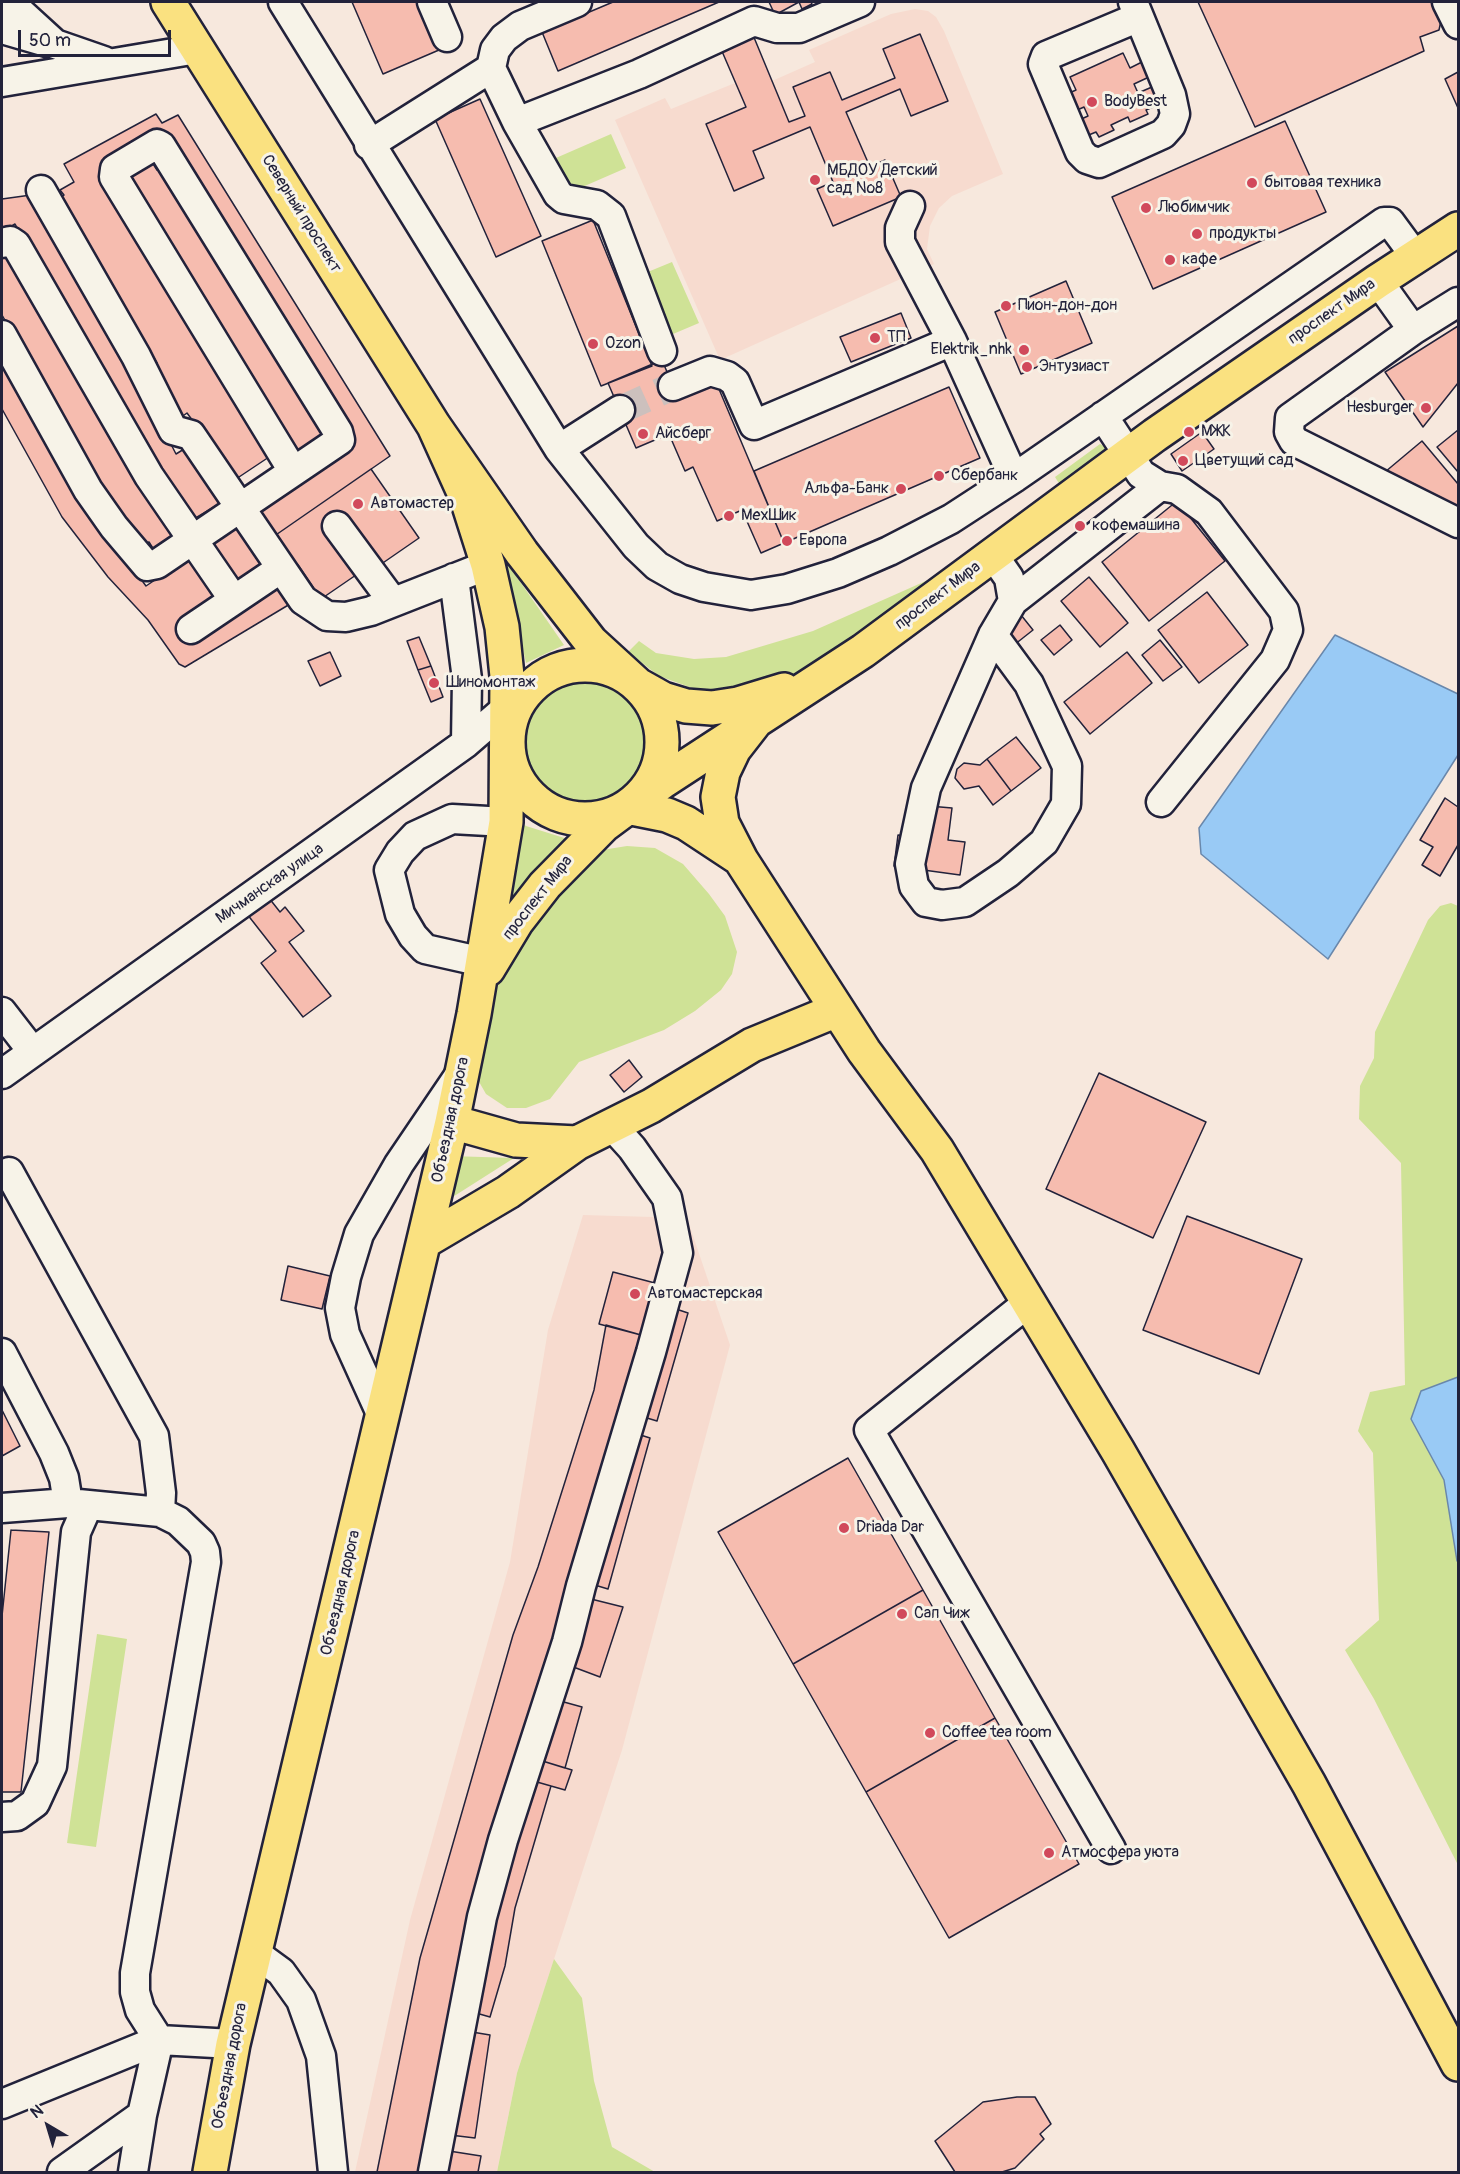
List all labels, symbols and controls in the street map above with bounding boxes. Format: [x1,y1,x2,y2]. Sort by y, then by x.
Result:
scale bar [21,18,174,56]
text: 50 m [29,29,71,52]
place label: BodyBest [1104,92,1167,112]
marker: BodyBest [1085,95,1099,109]
street label: Северный проспект [257,152,345,276]
place label: МБДОУ Детский сад №8 [827,161,938,199]
marker: МБДОУ Детский сад №8 [808,173,822,187]
place label: бытовая техника [1264,173,1381,193]
marker: бытовая техника [1245,176,1259,190]
place label: Любимчик [1158,198,1230,218]
marker: Любимчик [1139,201,1153,215]
place label: продукты [1209,224,1276,244]
marker: продукты [1190,227,1204,241]
place label: кафе [1182,250,1217,270]
marker: кафе [1163,253,1177,267]
street label: проспект Мира [1285,275,1379,349]
place label: Пион-дон-дон [1018,296,1117,316]
marker: Пион-дон-дон [999,299,1013,313]
place label: ТП [887,328,905,348]
marker: ТП [868,331,882,345]
place label: Ozon [605,334,641,354]
marker: Ozon [586,337,600,351]
place label: Elektrik_nhk [931,340,1012,360]
marker: Elektrik_nhk [1017,343,1031,357]
place label: Энтузиаст [1039,357,1110,377]
marker: Энтузиаст [1020,360,1034,374]
place label: Hesburger [1346,398,1414,418]
marker: Hesburger [1419,401,1433,415]
place label: МЖК [1201,422,1231,442]
place label: Айсберг [655,424,711,444]
marker: МЖК [1182,425,1196,439]
marker: Айсберг [636,427,650,441]
place label: Цветущий сад [1195,451,1293,471]
marker: Цветущий сад [1176,454,1190,468]
place label: Сбербанк [951,466,1018,486]
marker: Сбербанк [932,469,946,483]
place label: Альфа-Банк [804,479,889,499]
marker: Альфа-Банк [894,482,908,496]
place label: Автомастер [370,494,454,514]
marker: Автомастер [351,497,365,511]
place label: МехШик [741,506,797,526]
marker: МехШик [722,509,736,523]
place label: кофемашина [1092,516,1180,536]
marker: кофемашина [1073,519,1087,533]
place label: Европа [799,531,847,551]
marker: Европа [780,534,794,548]
street label: проспект Мира [892,558,984,634]
place label: Шиномонтаж [446,673,536,693]
marker: Шиномонтаж [427,676,441,690]
street label: Мичманская улица [212,840,328,928]
street label: проспект Мира [499,852,577,944]
street label: Объездная дорога [428,1055,474,1185]
place label: Автомастерская [647,1284,762,1304]
marker: Автомастерская [628,1287,642,1301]
place label: Driada Dar [856,1518,924,1538]
marker: Driada Dar [837,1521,851,1535]
street label: Объездная дорога [317,1528,365,1658]
place label: Сап Чиж [914,1604,970,1624]
marker: Сап Чиж [895,1607,909,1621]
place label: Coffee tea room [942,1723,1052,1743]
marker: Coffee tea room [923,1726,937,1740]
place label: Атмосфера уюта [1061,1843,1179,1863]
marker: Атмосфера уюта [1042,1846,1056,1860]
street label: Объездная дорога [208,2001,252,2131]
north arrow [18,2096,78,2156]
text: N [26,2101,47,2123]

